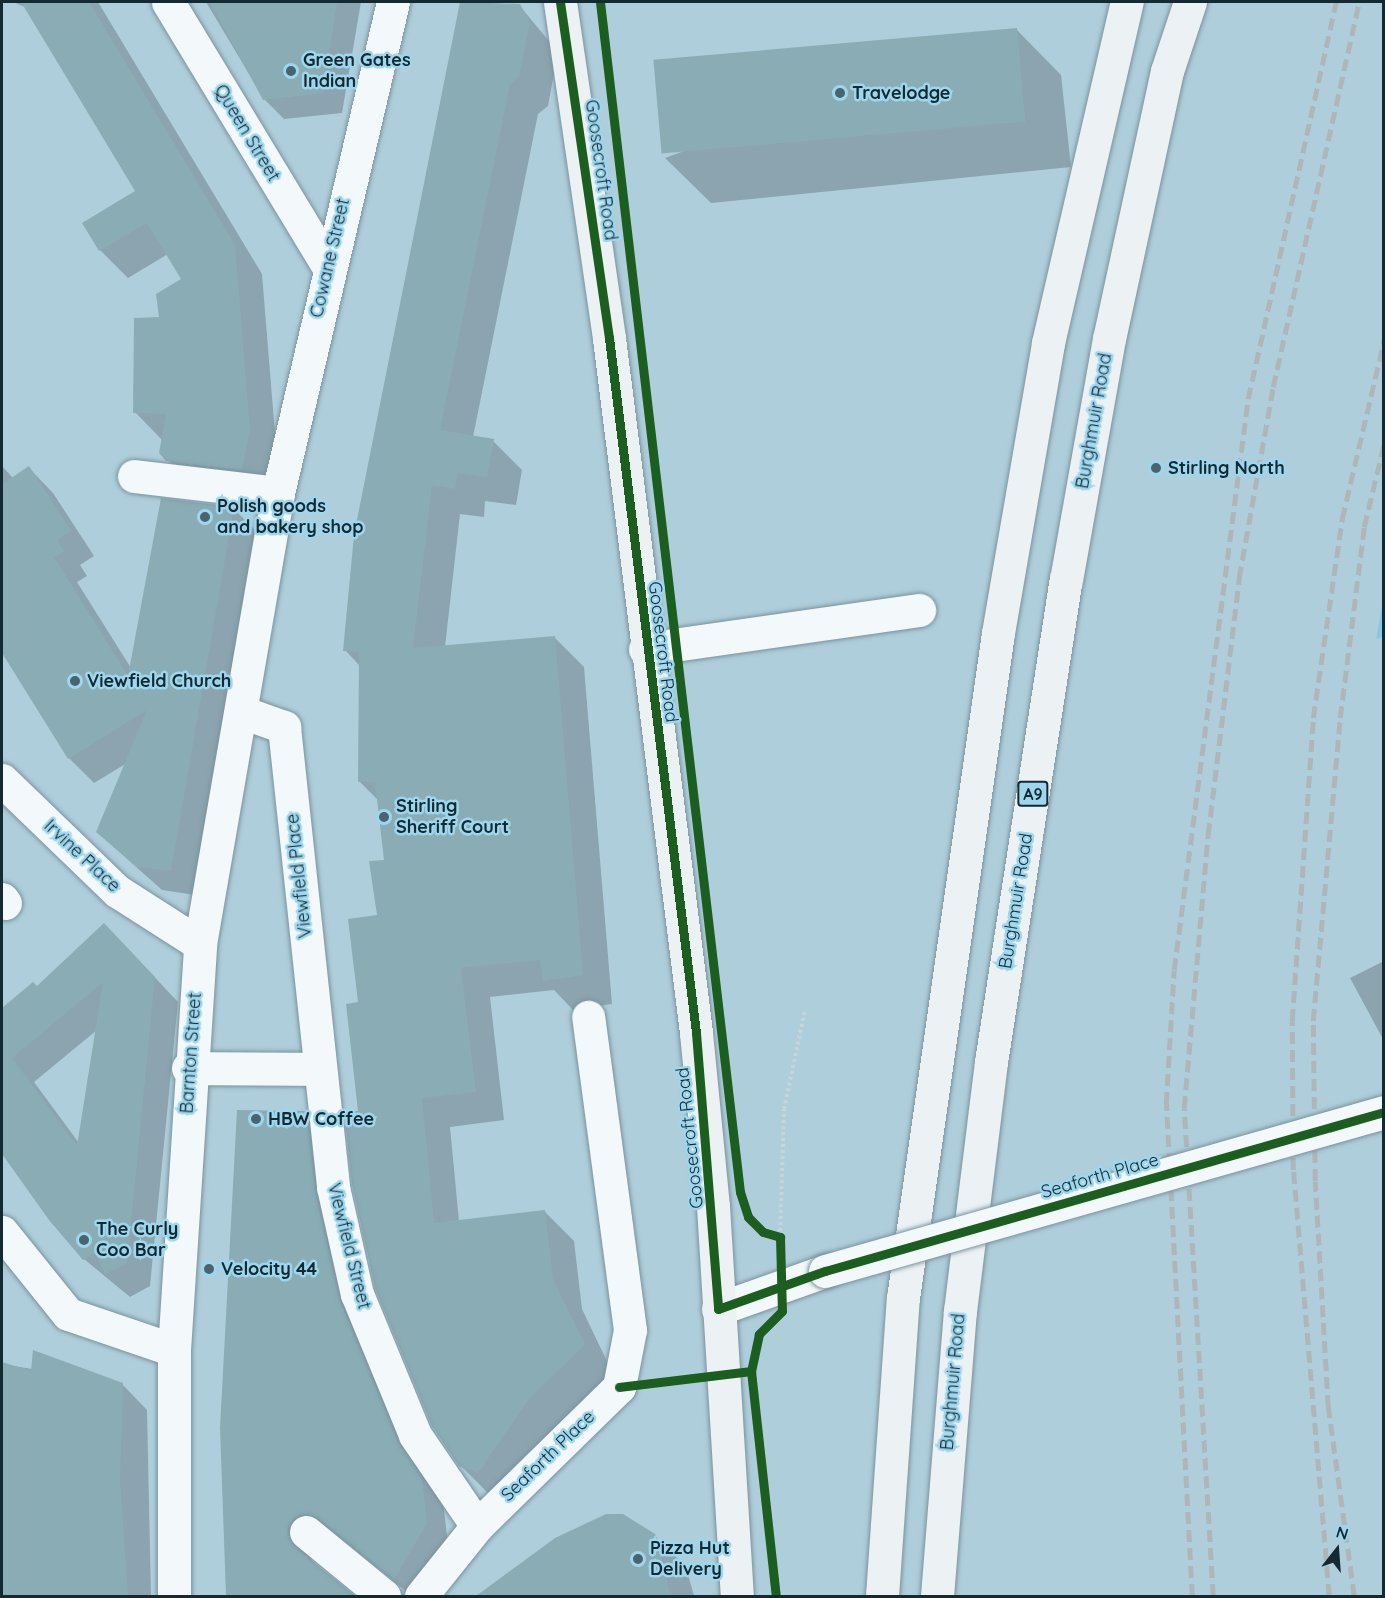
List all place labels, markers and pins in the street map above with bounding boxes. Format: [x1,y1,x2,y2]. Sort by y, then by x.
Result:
place label: Green Gates Indian [303,50,411,92]
marker: Green Gates Indian [284,64,298,78]
place label: Travelodge [852,82,950,104]
marker: Travelodge [833,86,847,100]
place label: Stirling North [1168,457,1285,479]
marker: Stirling North [1149,461,1163,475]
place label: Polish goods and bakery shop [217,496,364,538]
marker: Polish goods and bakery shop [198,510,212,524]
place label: Viewfield Church [87,670,231,692]
marker: Viewfield Church [68,674,82,688]
place label: Stirling Sheriff Court [396,796,509,838]
marker: Stirling Sheriff Court [377,810,391,824]
place label: HBW Coffee [268,1108,374,1130]
marker: HBW Coffee [249,1112,263,1126]
place label: The Curly Coo Bar [96,1219,178,1262]
marker: The Curly Coo Bar [77,1233,91,1247]
place label: Velocity 44 [221,1258,317,1280]
marker: Velocity 44 [202,1262,216,1276]
place label: Pizza Hut Delivery [650,1538,730,1580]
marker: Pizza Hut Delivery [631,1552,645,1566]

